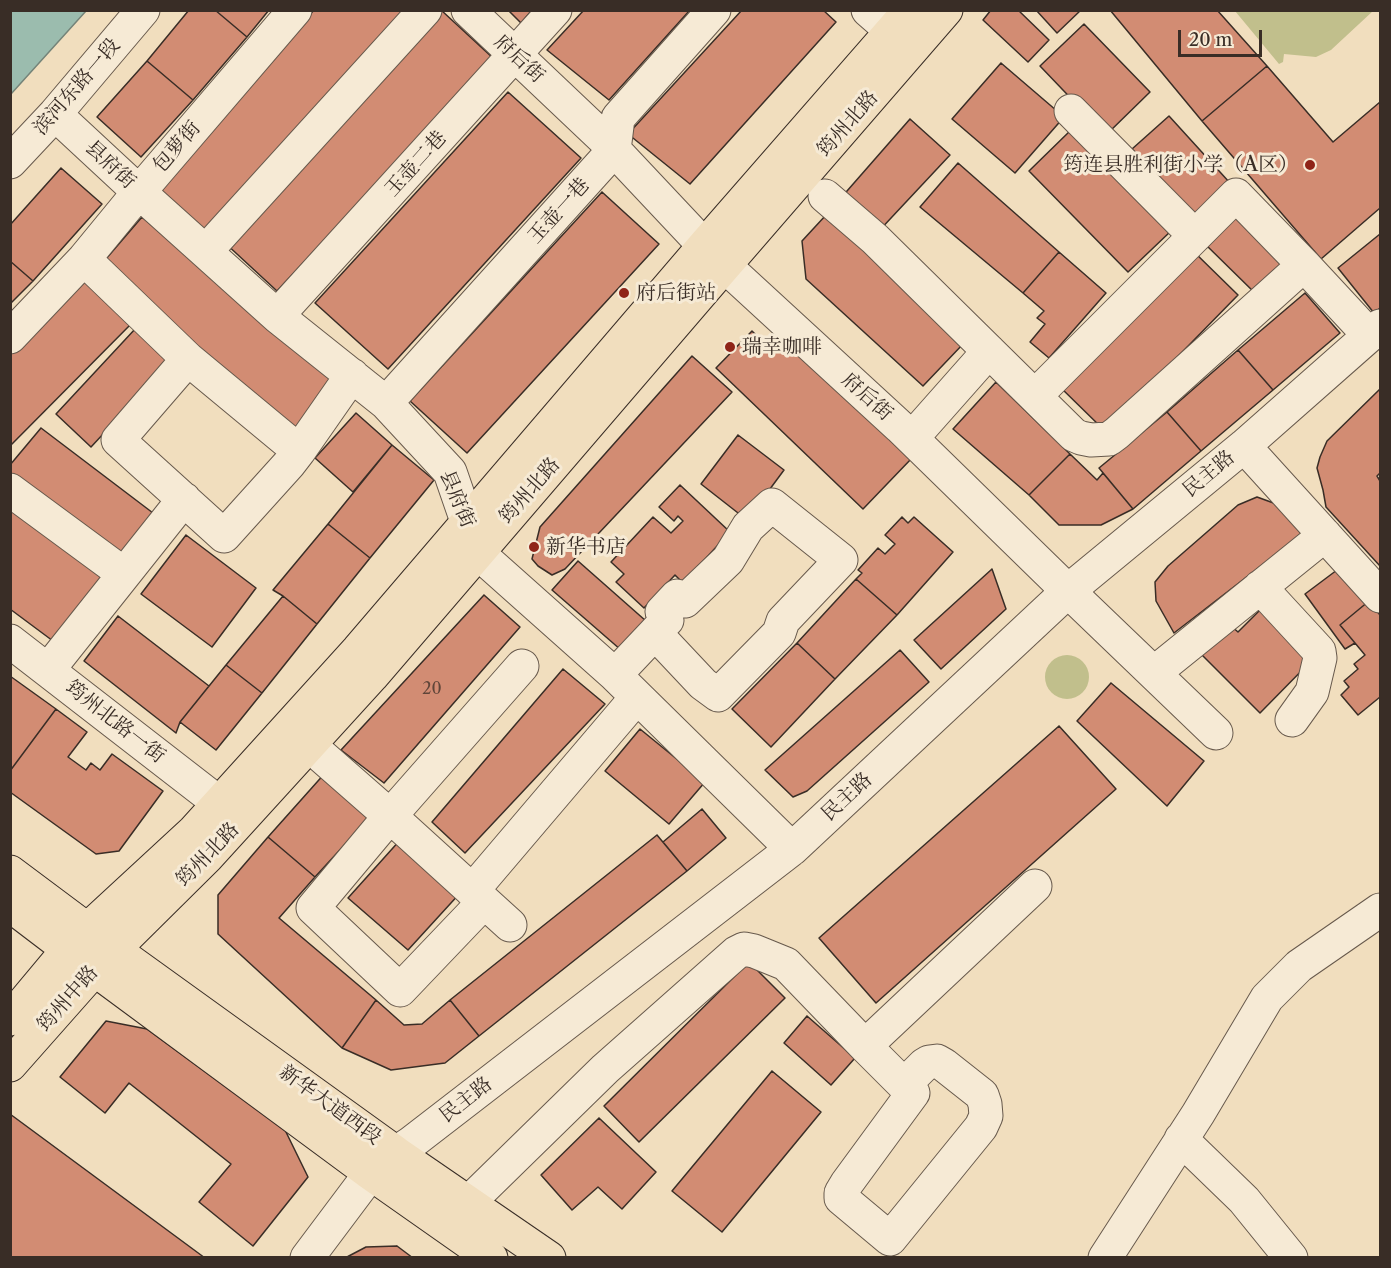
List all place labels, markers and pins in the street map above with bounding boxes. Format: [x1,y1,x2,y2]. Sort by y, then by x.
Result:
place label: 筠连县胜利街小学（A区） [1063,153,1298,177]
marker: 筠连县胜利街小学（A区） [1303,158,1317,172]
place label: 府后街站 [636,281,716,305]
marker: 府后街站 [617,286,631,300]
place label: 瑞幸咖啡 [742,335,822,359]
marker: 瑞幸咖啡 [723,340,737,354]
place label: 新华书店 [546,535,626,559]
marker: 新华书店 [527,540,541,554]

